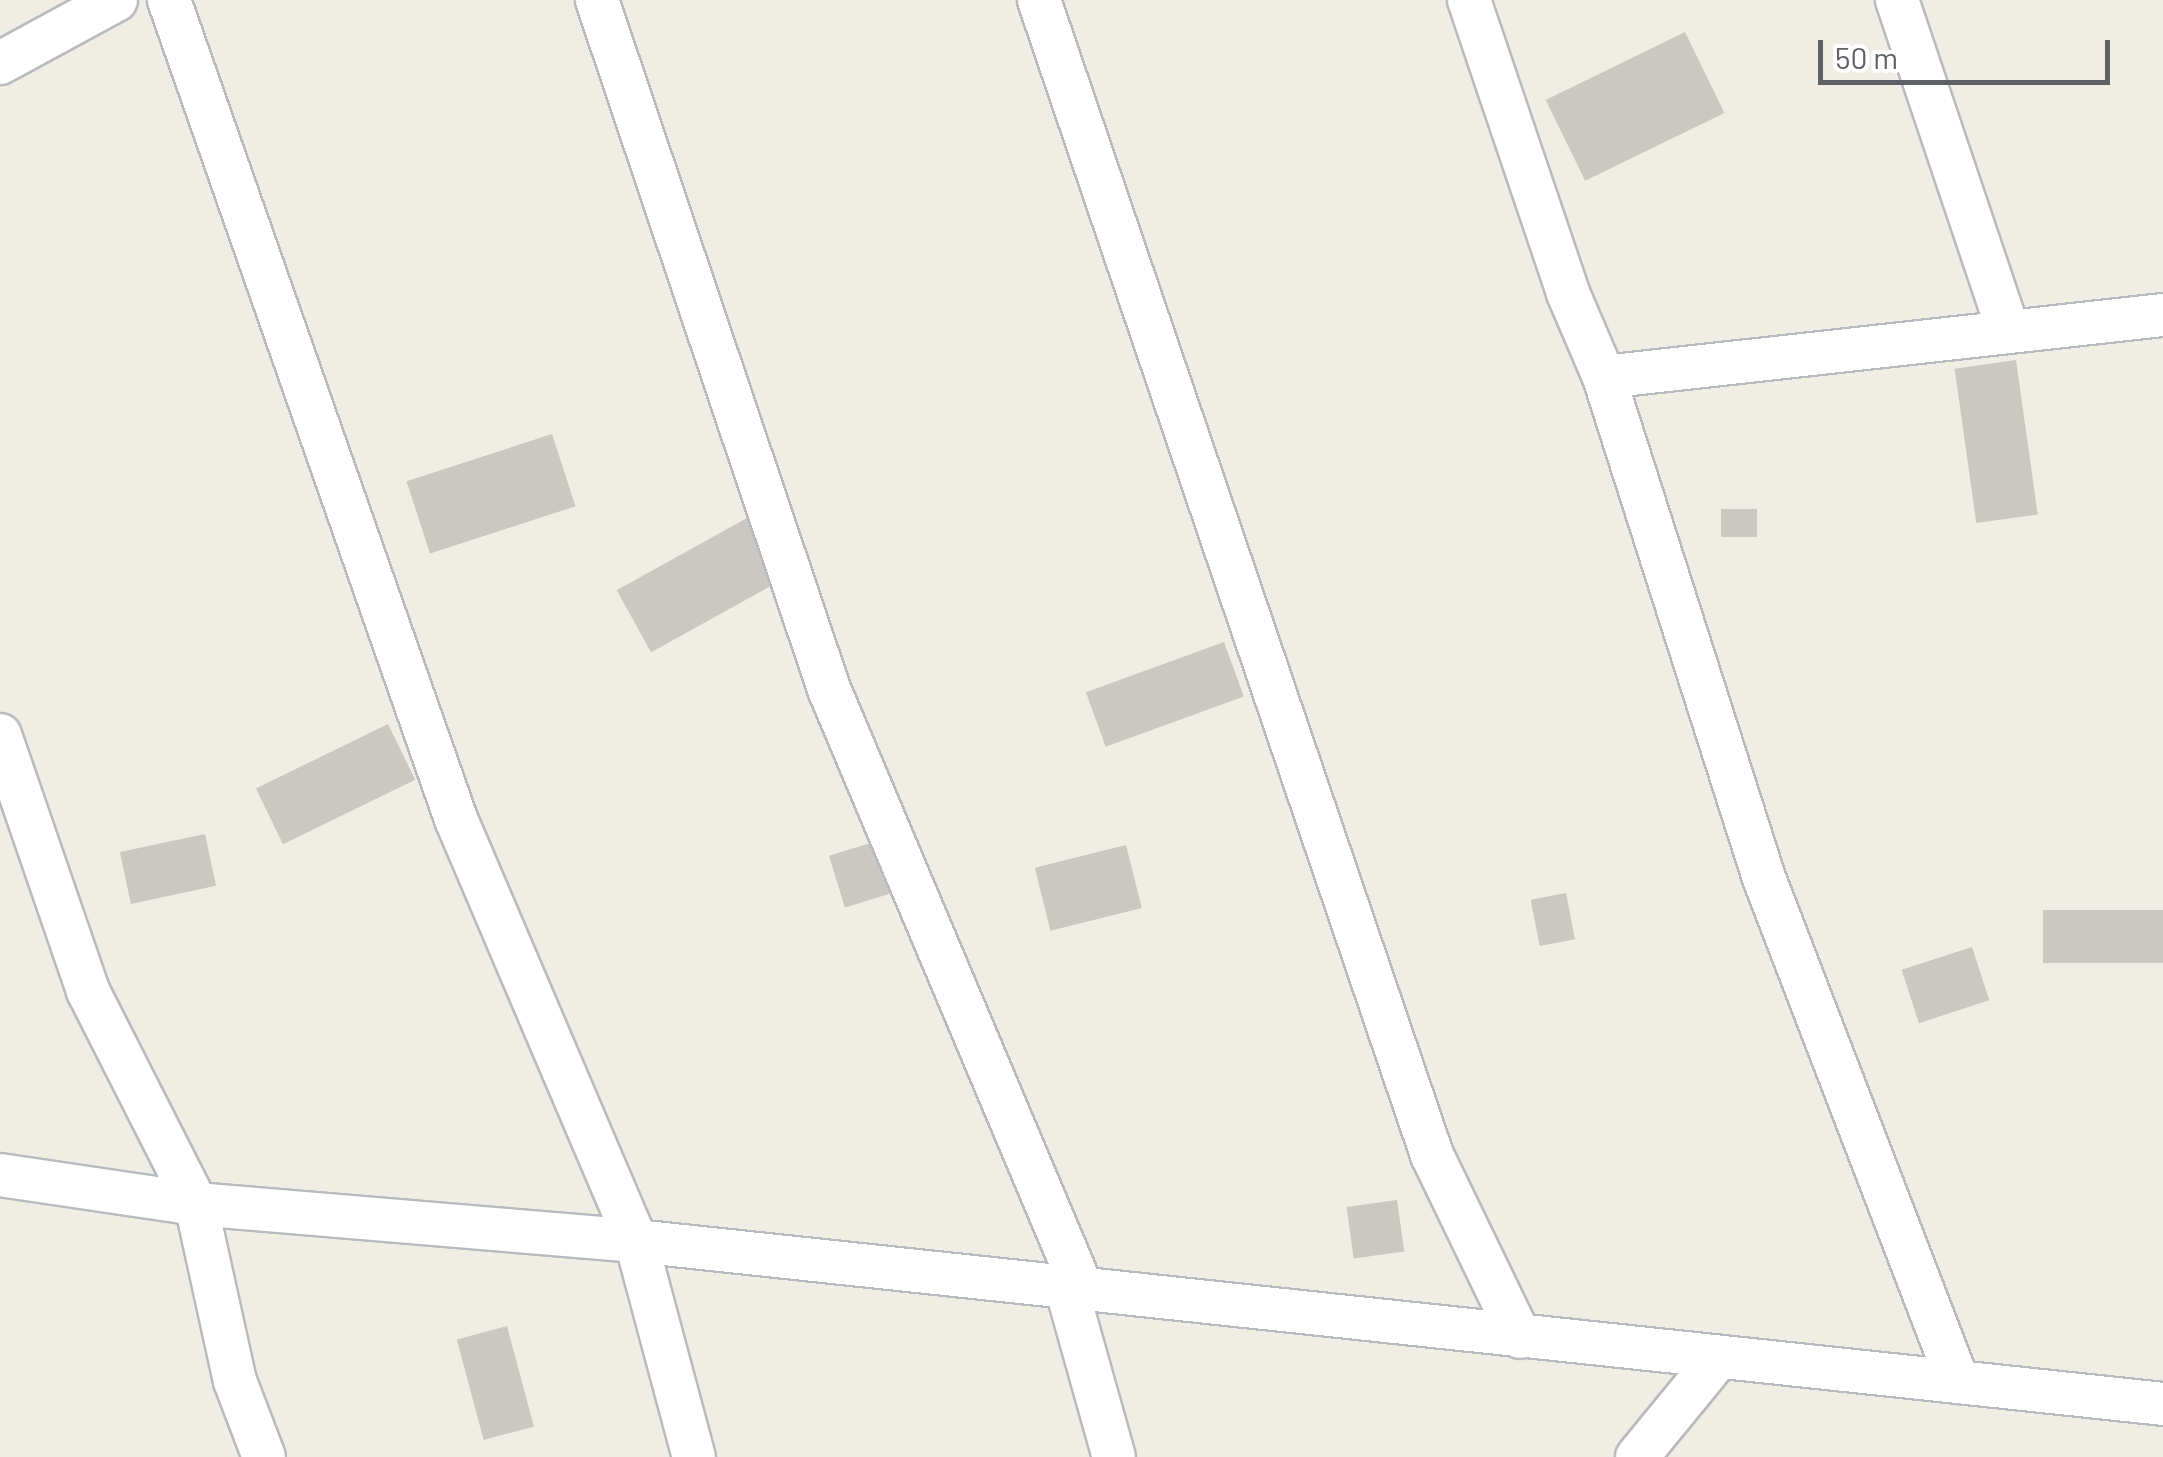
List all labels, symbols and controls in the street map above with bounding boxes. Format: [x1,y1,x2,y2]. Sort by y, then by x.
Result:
scale bar [1823,20,2116,82]
text: 50 m [1835,39,1898,75]

